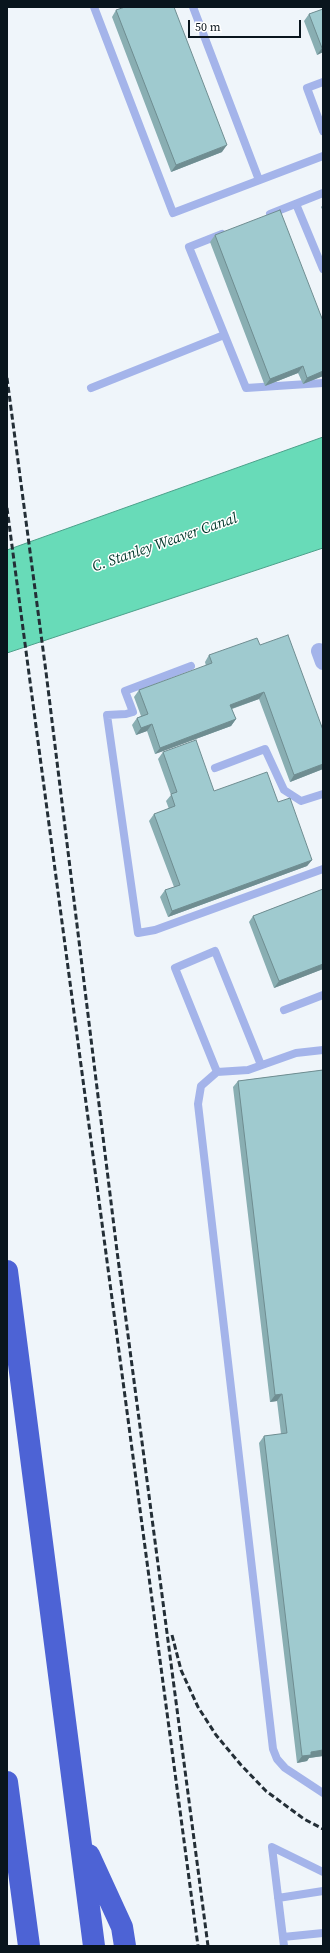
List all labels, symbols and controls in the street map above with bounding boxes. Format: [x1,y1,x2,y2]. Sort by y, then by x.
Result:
scale bar [190,12,303,38]
text: 50 m [195,19,221,35]
water label: C. Stanley Weaver Canal [90,510,240,576]

